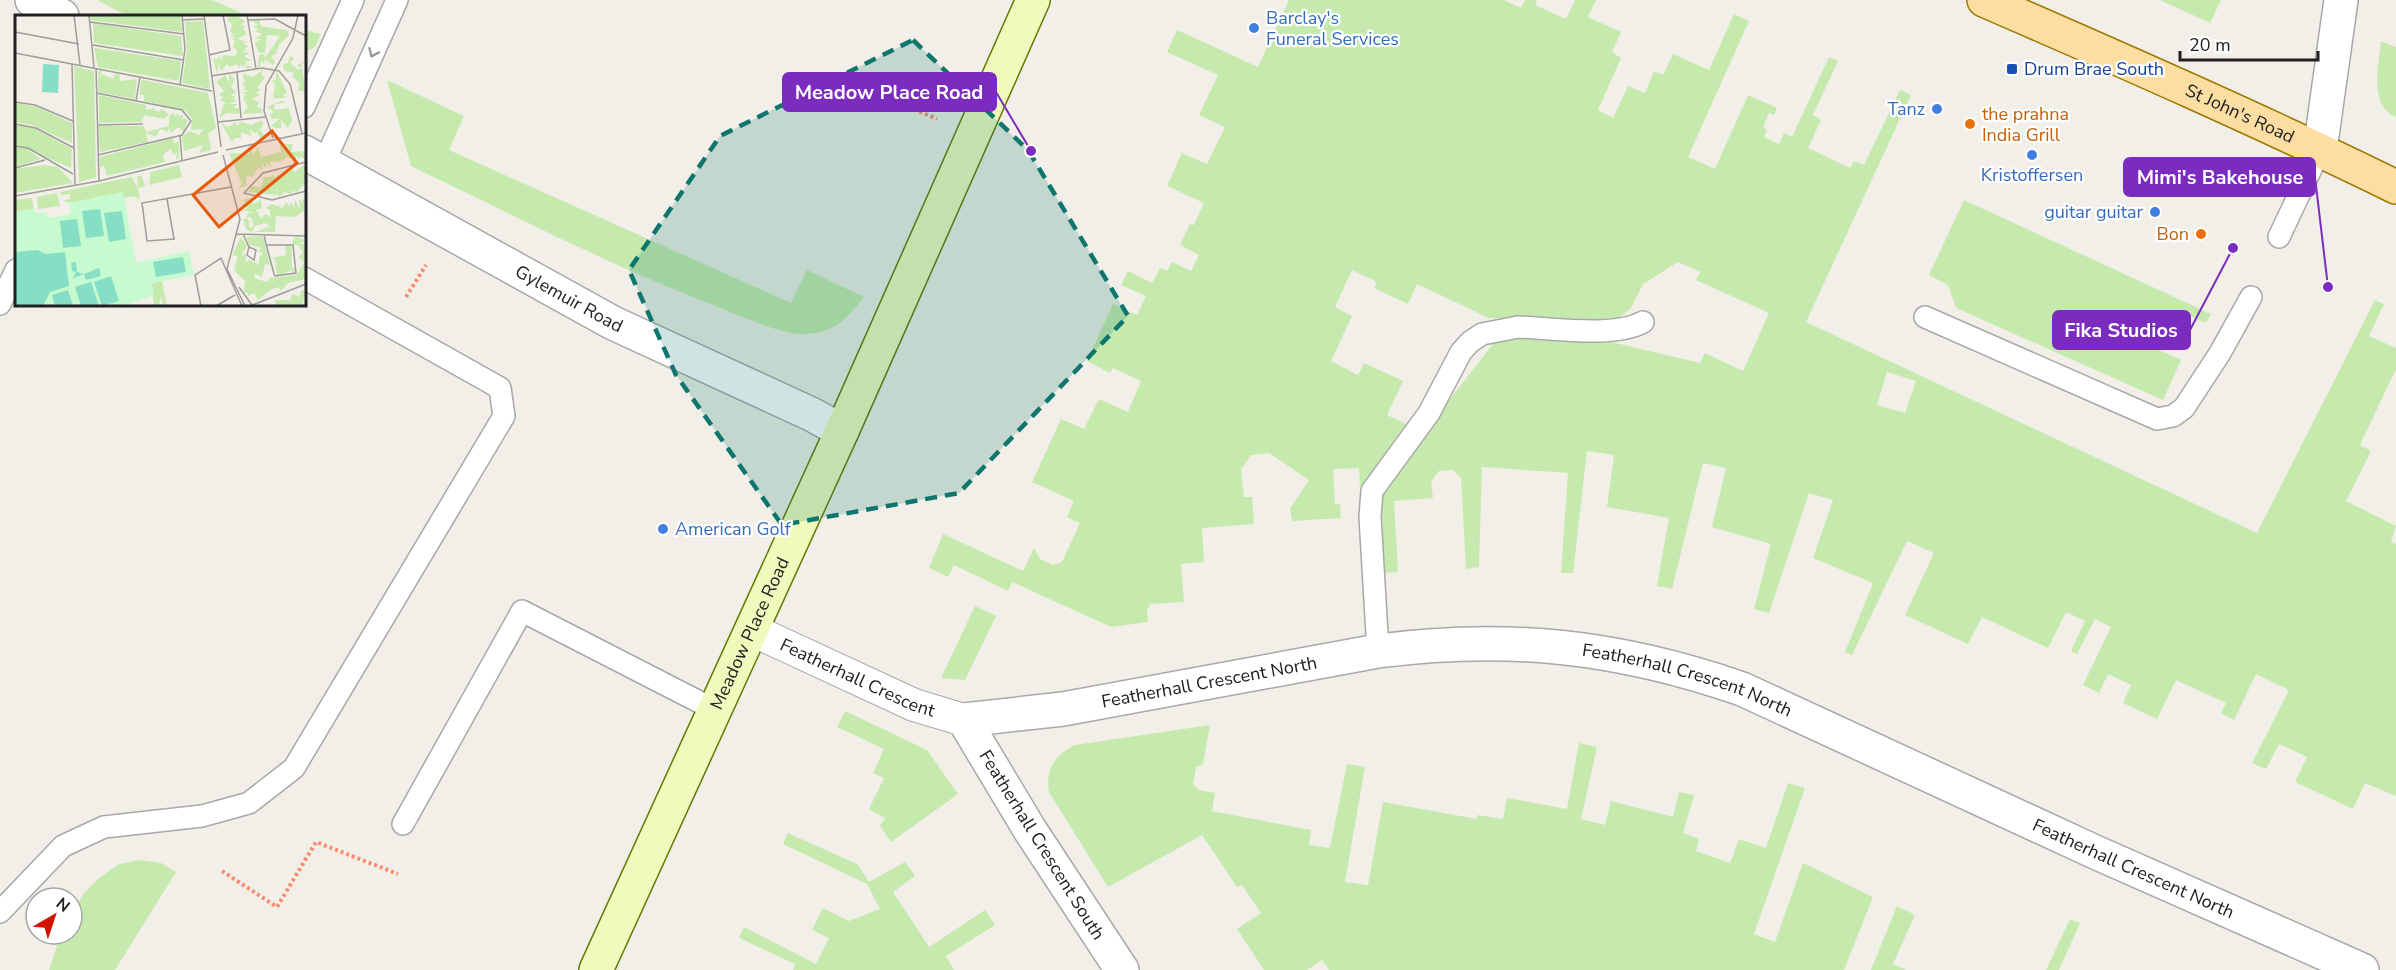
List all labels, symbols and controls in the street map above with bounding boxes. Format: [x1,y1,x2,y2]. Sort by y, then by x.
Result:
place label: Barclay's Funeral Services [1266,6,1399,51]
inset map [15,15,306,306]
marker: Barclay's Funeral Services [1247,21,1261,35]
scale bar [2180,24,2318,62]
text: 20 m [2189,33,2231,57]
one-way arrow [368,47,380,58]
place label: Drum Brae South [2024,57,2164,81]
marker: Drum Brae South [2005,62,2019,76]
callout: Meadow Place Road [783,73,996,111]
street label: St John's Road [2182,78,2298,149]
text: Meadow Place Road [795,79,983,106]
place label: Tanz [1887,97,1925,121]
marker: Tanz [1930,102,1944,116]
place label: the prahna India Grill [1982,102,2069,147]
marker: the prahna India Grill [1963,117,1977,131]
marker: Kristoffersen [2025,148,2039,162]
callout: Mimi's Bakehouse [2124,158,2315,196]
place label: Kristoffersen [1981,163,2083,187]
text: Mimi's Bakehouse [2137,164,2303,191]
place label: guitar guitar [2044,200,2144,224]
marker: guitar guitar [2148,205,2162,219]
place label: Bon [2157,222,2189,246]
marker: Bon [2194,227,2208,241]
street label: Gylemuir Road [511,259,627,338]
callout: Fika Studios [2053,311,2190,349]
text: Fika Studios [2064,317,2178,344]
place label: American Golf [675,517,792,541]
marker: American Golf [656,522,670,536]
street label: Meadow Place Road [704,553,795,714]
street label: Featherhall Crescent [776,633,938,723]
street label: Featherhall Crescent North [1581,638,1796,723]
street label: Featherhall Crescent North [1099,650,1319,714]
street label: Featherhall Crescent South [974,746,1110,944]
street label: Featherhall Crescent North [2029,813,2238,924]
north arrow [24,886,84,946]
text: N [51,893,74,917]

